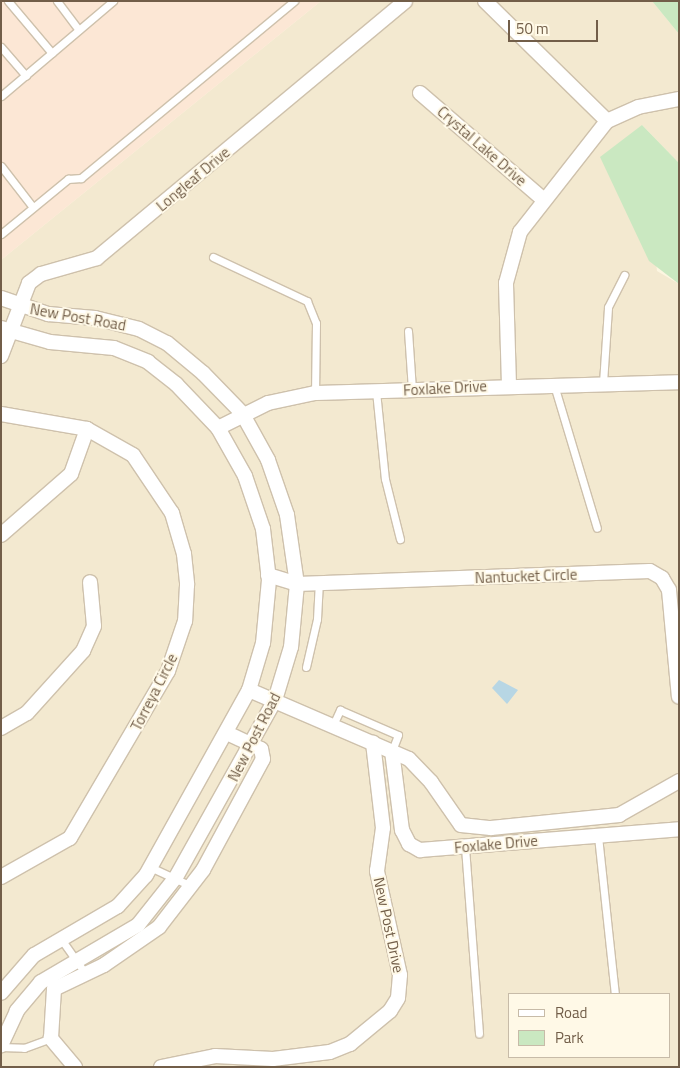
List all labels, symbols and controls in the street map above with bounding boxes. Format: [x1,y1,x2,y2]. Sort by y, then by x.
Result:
scale bar [510,10,600,42]
text: 50 m [516,17,549,40]
street label: Crystal Lake Drive [434,102,530,190]
street label: Longleaf Drive [153,143,233,215]
street label: New Post Road [29,300,127,334]
street label: Foxlake Drive [403,377,487,399]
street label: Nantucket Circle [474,565,578,587]
street label: Torreya Circle [127,650,181,734]
street label: New Post Road [224,690,284,784]
street label: Foxlake Drive [453,831,539,857]
street label: New Post Drive [370,875,408,975]
legend [508,993,670,1058]
text: Road [555,1001,587,1024]
text: Park [555,1026,584,1049]

